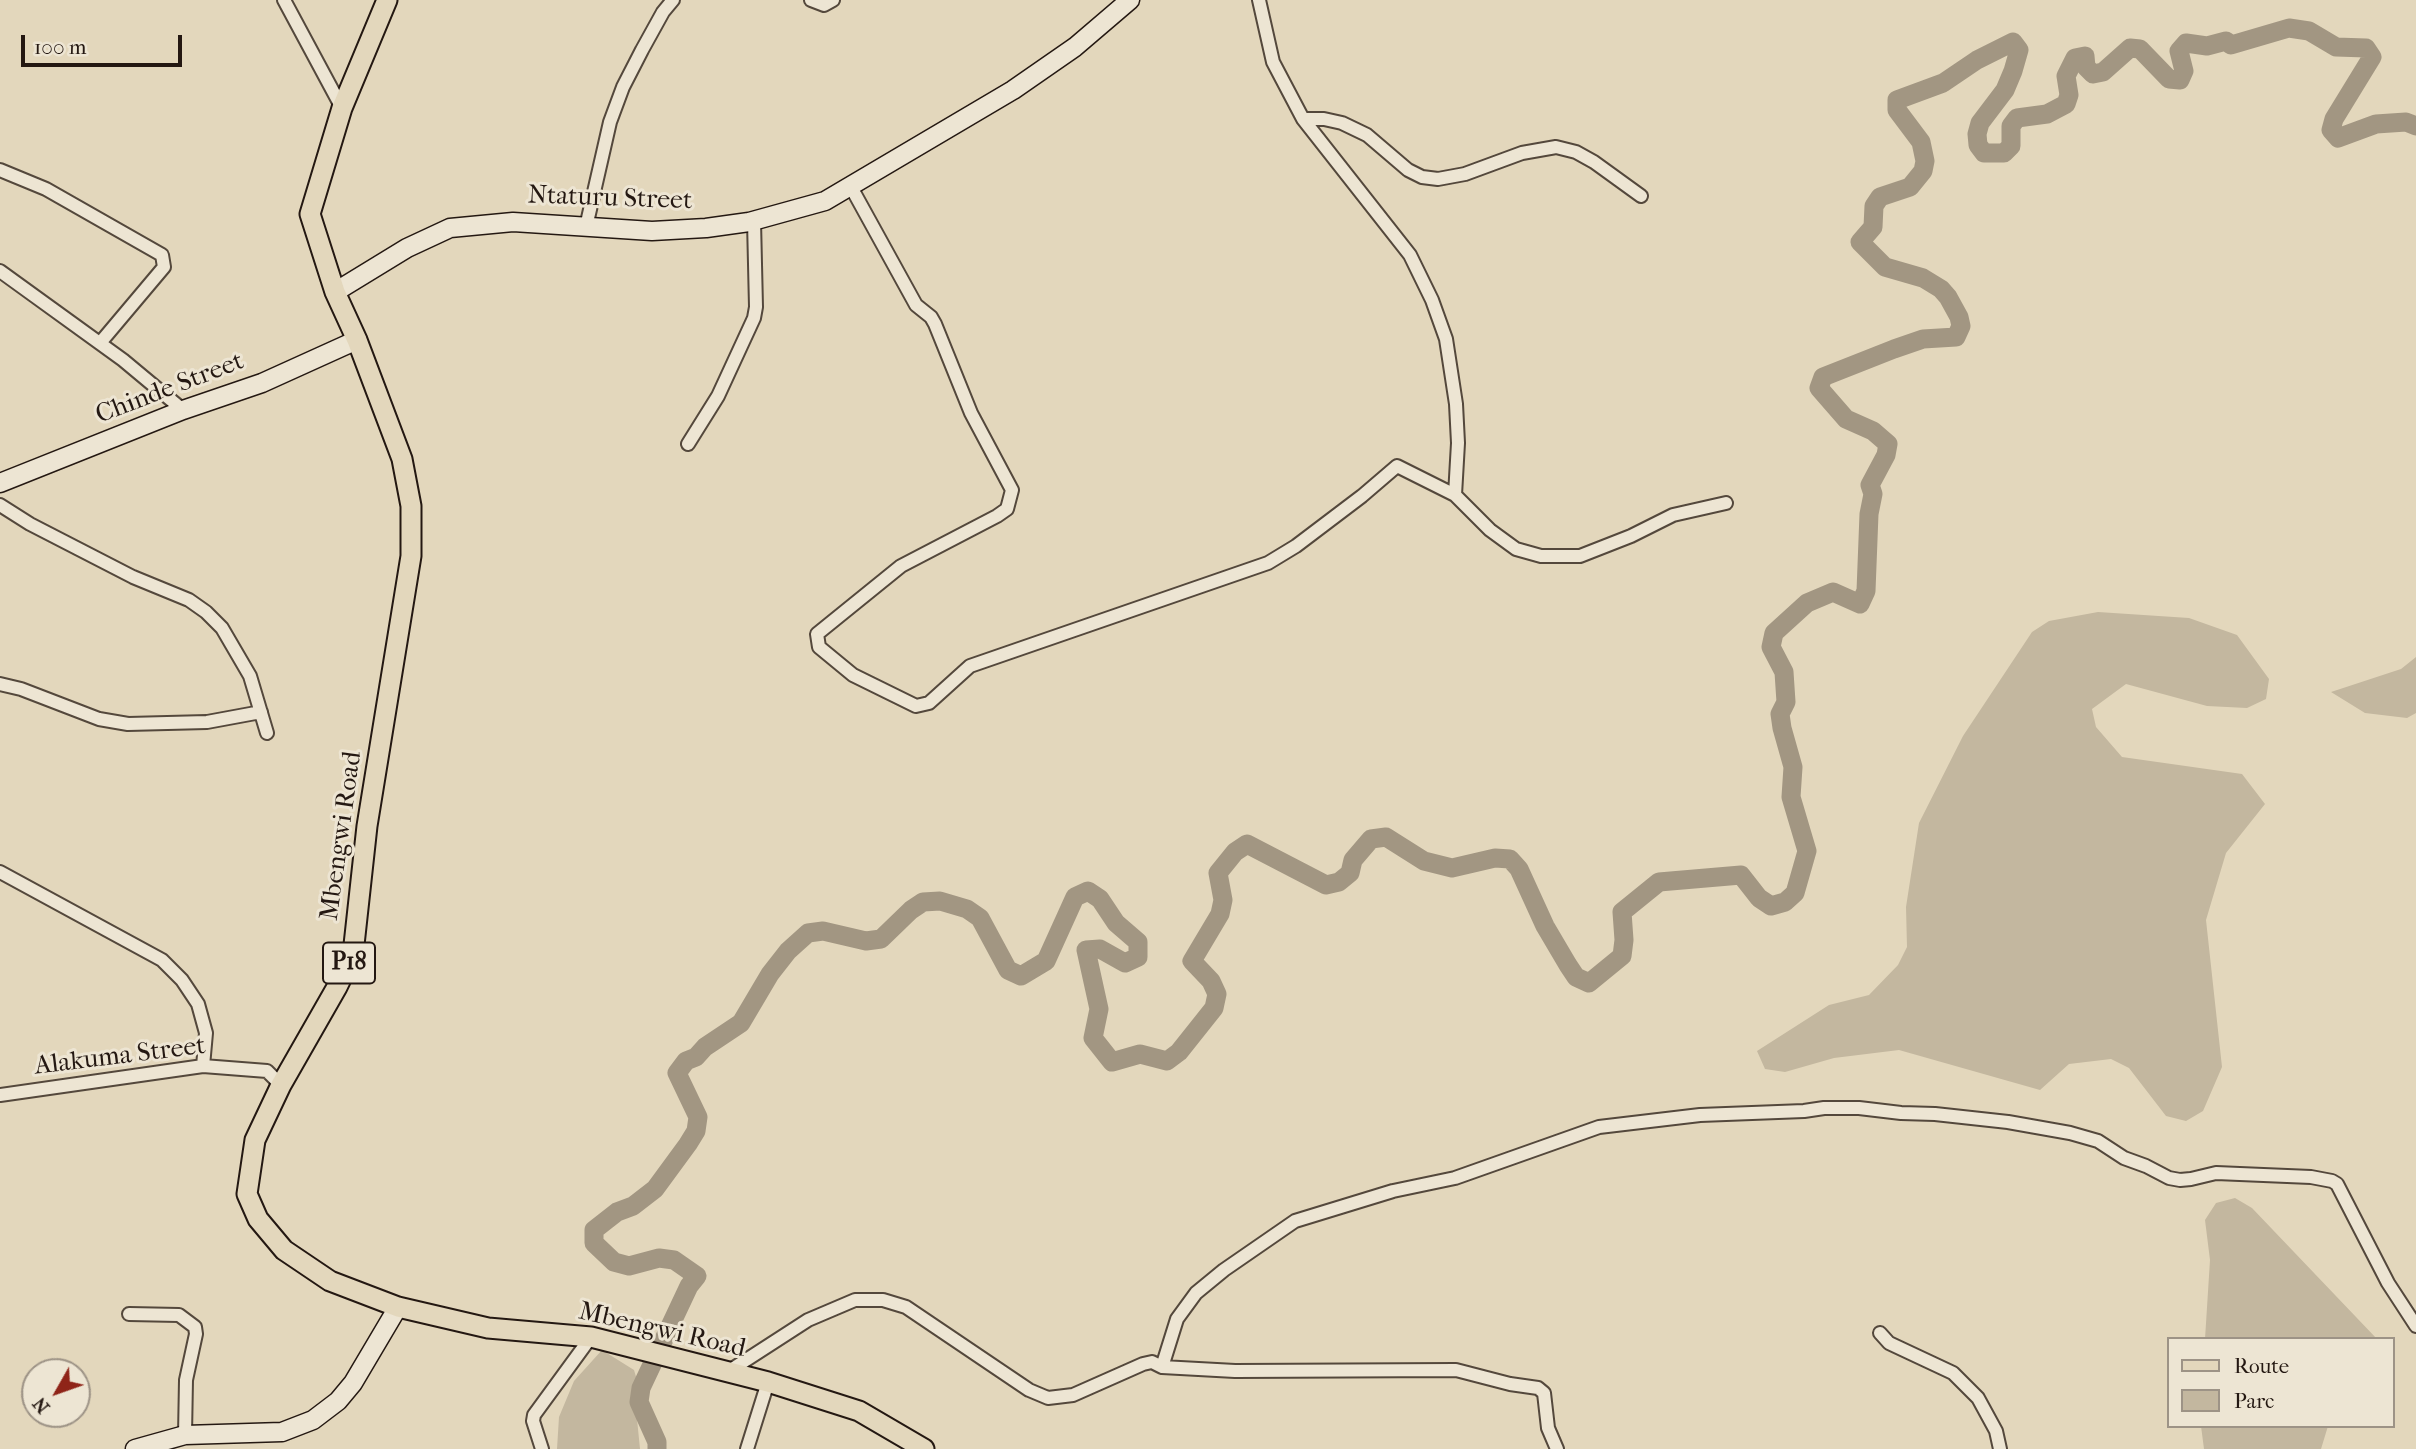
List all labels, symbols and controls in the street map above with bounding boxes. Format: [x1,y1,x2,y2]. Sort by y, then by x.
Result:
scale bar [24,21,186,65]
text: 100 m [34,35,87,59]
street label: Ntaturu Street [527,181,693,217]
street label: Chinde Street [92,346,248,432]
street label: Mbengwi Road [315,750,369,922]
road number: P18 [323,943,375,984]
street label: Alakuma Street [33,1031,207,1083]
street label: Mbengwi Road [576,1297,748,1365]
legend [2168,1337,2395,1428]
text: Route [2234,1354,2289,1378]
north arrow [21,1358,91,1428]
text: Parc [2234,1389,2274,1413]
text: N [28,1393,55,1418]

